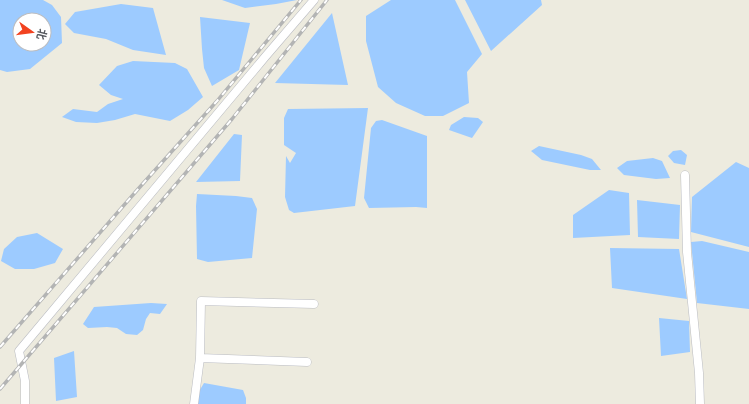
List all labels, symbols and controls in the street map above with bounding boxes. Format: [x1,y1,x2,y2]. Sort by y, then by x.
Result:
north arrow [12,12,52,52]
text: 北 [34,27,49,41]

